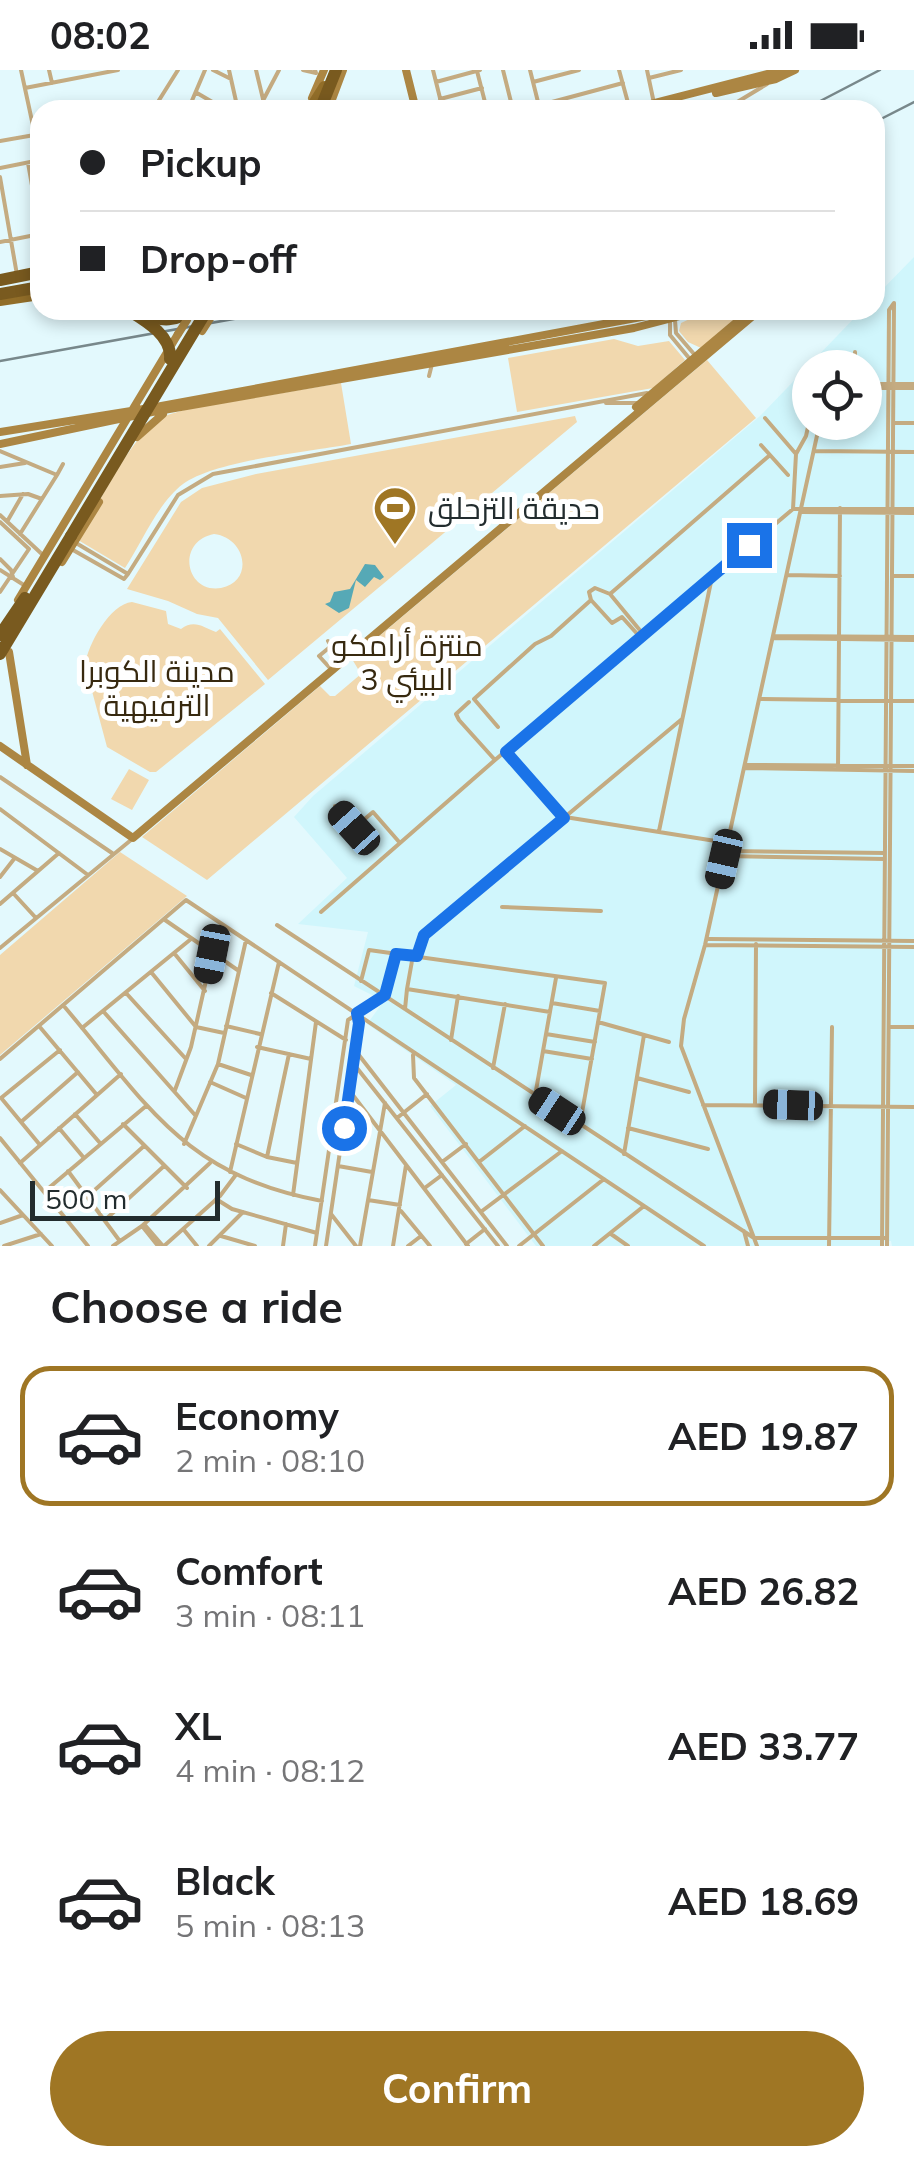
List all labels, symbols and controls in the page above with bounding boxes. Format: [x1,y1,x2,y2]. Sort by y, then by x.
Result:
text: 08:02 [50,11,151,59]
text: Pickup [140,139,262,187]
text: Drop-off [140,235,297,283]
map controls [792,350,882,440]
button: locate [792,350,882,440]
sports icon: حديقة التزحلق [372,485,418,546]
place label: حديقة التزحلق [428,489,600,527]
route end [727,523,772,568]
park label: منتزة أرامكو البيئي 3 [331,626,483,703]
park label: مدينة الكوبرا الترفيهية [79,652,235,724]
car [323,796,385,860]
car [703,826,745,892]
car [192,922,232,986]
car [524,1082,590,1140]
car [762,1089,824,1121]
route start [322,1106,367,1151]
scale bar [30,1176,220,1220]
text: 500 m [45,1181,127,1216]
text: Choose a ride [50,1278,343,1334]
icon: car [55,1391,145,1481]
text: Economy [175,1392,339,1440]
text: AED 19.87 [668,1412,859,1460]
text: 2 min · 08:10 [175,1440,365,1480]
icon: car [55,1546,145,1636]
text: Comfort [175,1547,323,1595]
text: AED 26.82 [668,1567,859,1615]
text: 3 min · 08:11 [175,1595,365,1635]
icon: car [55,1701,145,1791]
text: XL [175,1702,222,1750]
text: AED 33.77 [668,1722,859,1770]
text: 4 min · 08:12 [175,1750,365,1790]
icon: car [55,1856,145,1946]
text: Black [175,1857,275,1905]
text: AED 18.69 [668,1877,859,1925]
text: 5 min · 08:13 [175,1905,365,1945]
button: Confirm [50,2031,864,2146]

